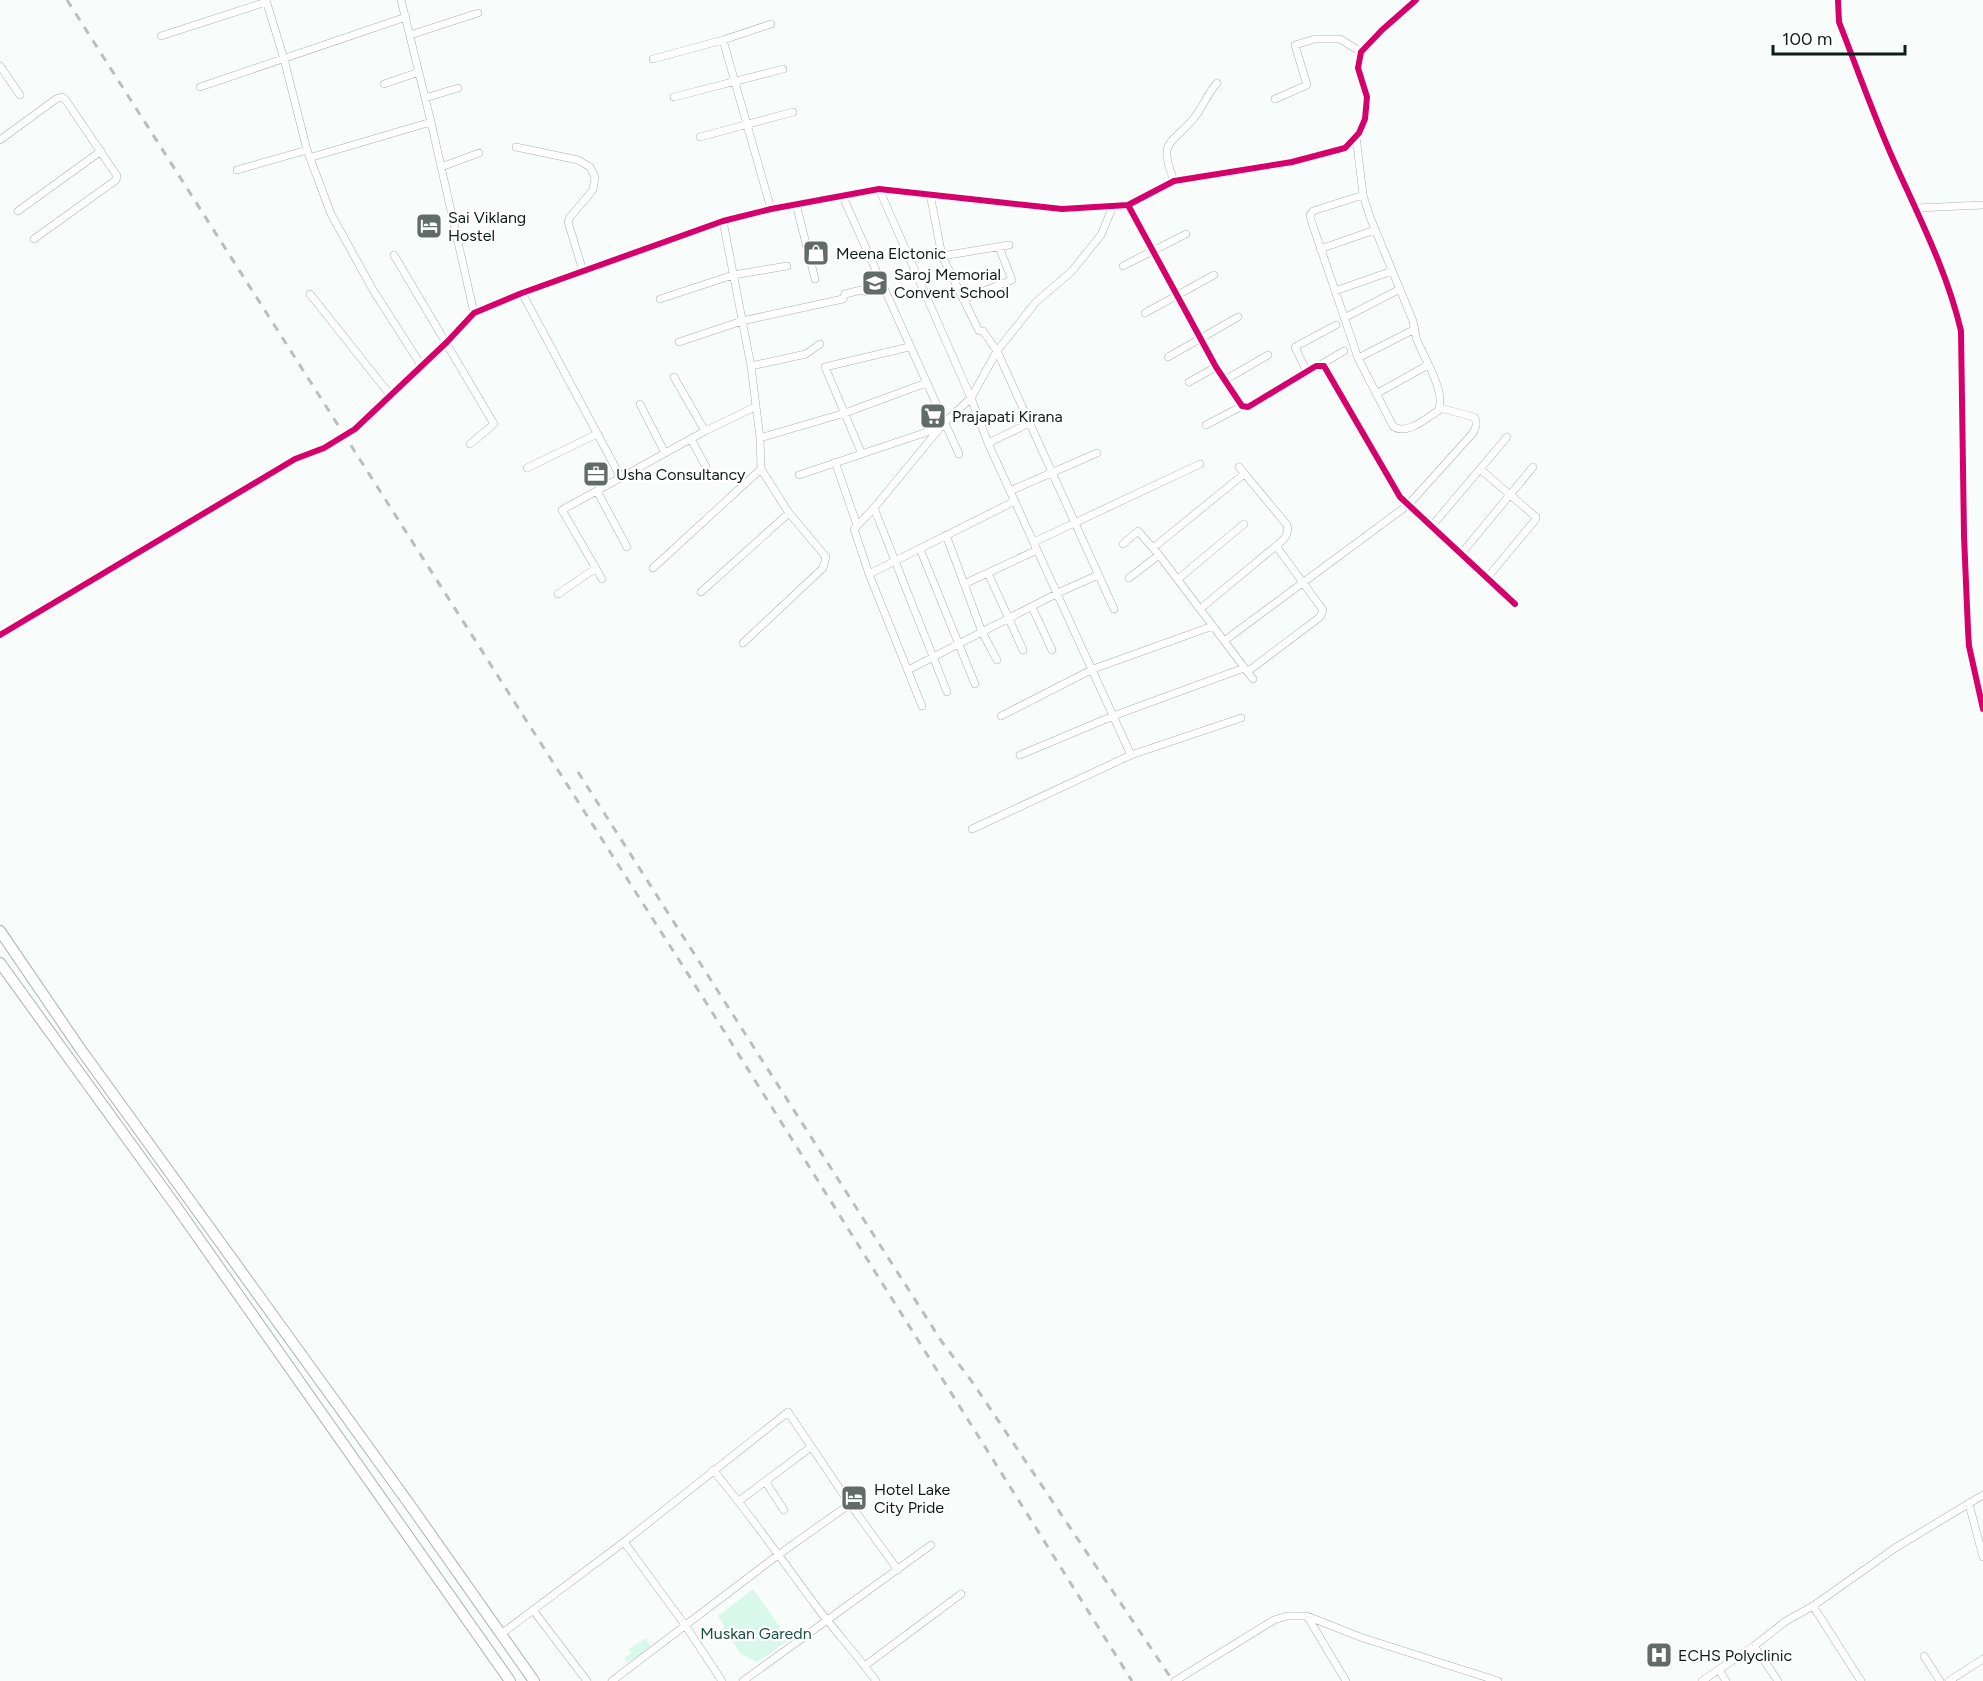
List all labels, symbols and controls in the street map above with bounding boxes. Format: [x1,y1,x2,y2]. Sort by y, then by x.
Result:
scale bar [1773,18,1905,56]
text: 100 m [1782,28,1832,50]
place label: Sai Viklang Hostel [448,208,526,245]
hotel icon: Sai Viklang Hostel [414,211,444,241]
shop icon: Meena Elctonic [801,238,831,268]
place label: Meena Elctonic [836,244,947,263]
place label: Saroj Memorial Convent School [894,265,1009,302]
school or university icon: Saroj Memorial Convent School [860,268,890,298]
supermarket icon: Prajapati Kirana [918,401,948,431]
place label: Prajapati Kirana [952,407,1063,426]
office icon: Usha Consultancy [581,459,611,489]
place label: Usha Consultancy [616,465,746,484]
place label: Hotel Lake City Pride [874,1480,951,1517]
hotel icon: Hotel Lake City Pride [839,1483,869,1513]
park label: Muskan Garedn [700,1624,812,1643]
hospital icon: ECHS Polyclinic [1644,1640,1674,1670]
place label: ECHS Polyclinic [1678,1646,1792,1665]

